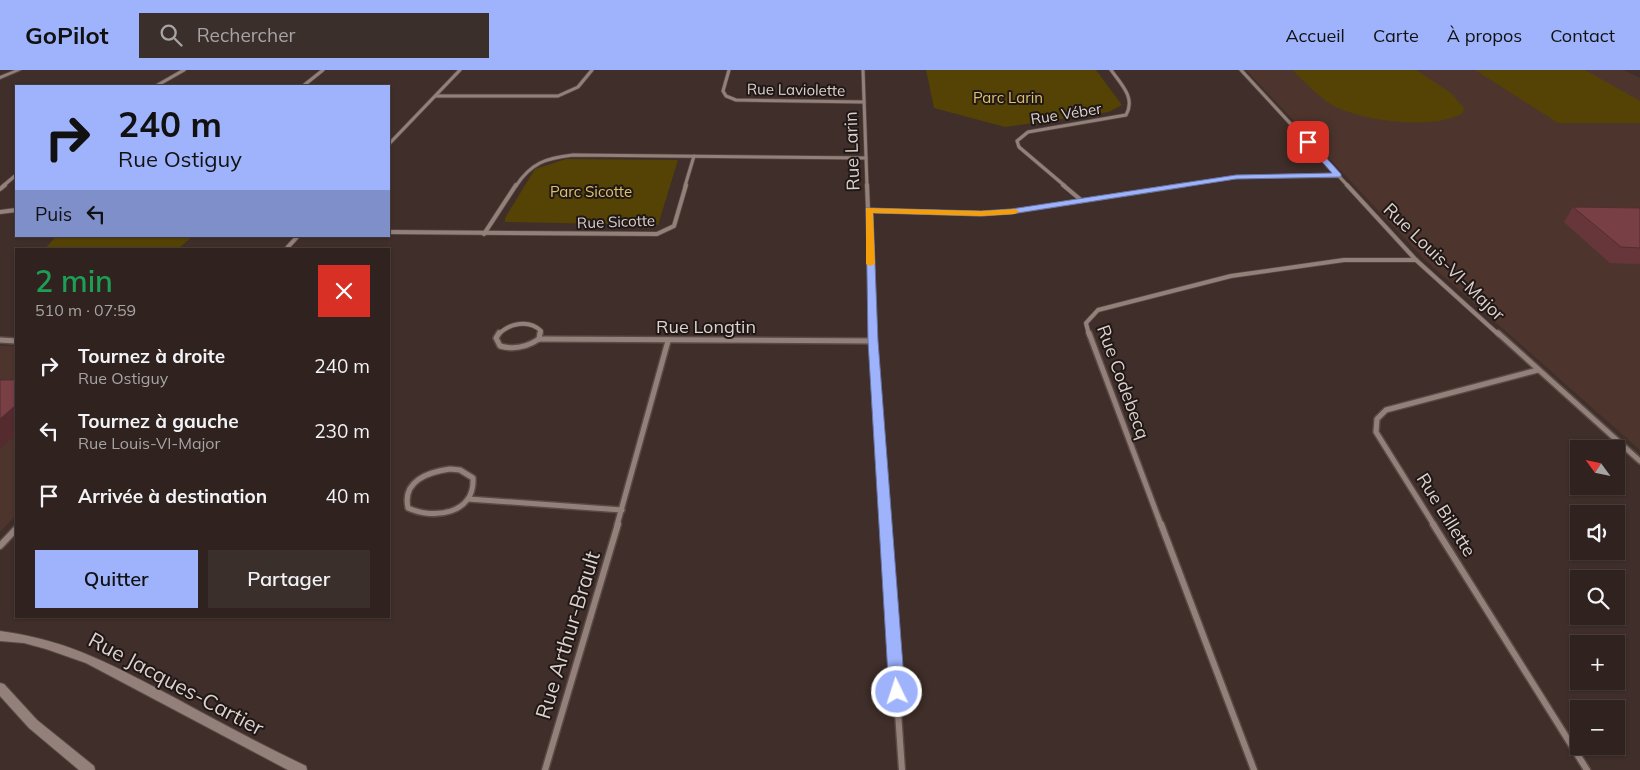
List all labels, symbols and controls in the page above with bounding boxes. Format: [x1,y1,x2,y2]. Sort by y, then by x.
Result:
search box [139,13,489,58]
text: GoPilot [25,20,109,50]
icon: search [157,21,185,49]
text: Rechercher [197,23,295,47]
text: Accueil [1285,24,1345,47]
text: Carte [1373,24,1419,47]
text: À propos [1447,24,1522,47]
text: Contact [1550,24,1615,47]
street label: Rue Laviolette [747,79,845,100]
park label: Parc Larin [973,88,1043,107]
street label: Rue Véber [1029,98,1103,128]
text: 240 m [118,102,222,146]
icon: right [35,105,100,170]
street label: Rue Larin [839,111,864,191]
pin [1287,121,1329,163]
icon: arrive [1294,128,1322,156]
text: Rue Ostiguy [118,145,242,173]
park label: Parc Sicotte [550,182,632,201]
street label: Rue Louis-VI-Major [1379,198,1510,326]
icon: left [82,200,110,228]
text: Puis [35,202,72,226]
street label: Rue Sicotte [577,211,655,232]
text: 2 min [35,262,113,300]
button: close [318,265,370,317]
text: 510 m · 07:59 [35,300,136,320]
street label: Rue Longtin [656,315,756,338]
street label: Rue Codebecq [1092,322,1155,442]
text: Tournez à droite [78,344,225,368]
icon: right [35,352,63,380]
text: 240 m [314,354,370,378]
text: Rue Ostiguy [78,368,168,388]
text: Tournez à gauche [78,409,239,433]
icon: left [35,417,63,445]
text: 230 m [314,419,370,443]
text: Rue Louis-VI-Major [78,433,220,453]
north arrow [1570,440,1625,495]
map controls [1570,440,1625,755]
street label: Rue Billette [1412,469,1481,561]
icon: arrive [35,482,63,510]
text: Arrivée à destination [78,484,267,508]
text: 40 m [326,484,370,508]
button: sound [1570,505,1625,560]
street label: Rue Arthur-Brault [529,548,605,722]
button: Quitter [35,550,198,608]
button: Partager [208,550,370,608]
button: search [1570,570,1625,625]
street label: Rue Jacques-Cartier [84,626,269,741]
button: + [1570,635,1625,690]
position arrow [870,665,922,717]
button: − [1570,700,1625,755]

